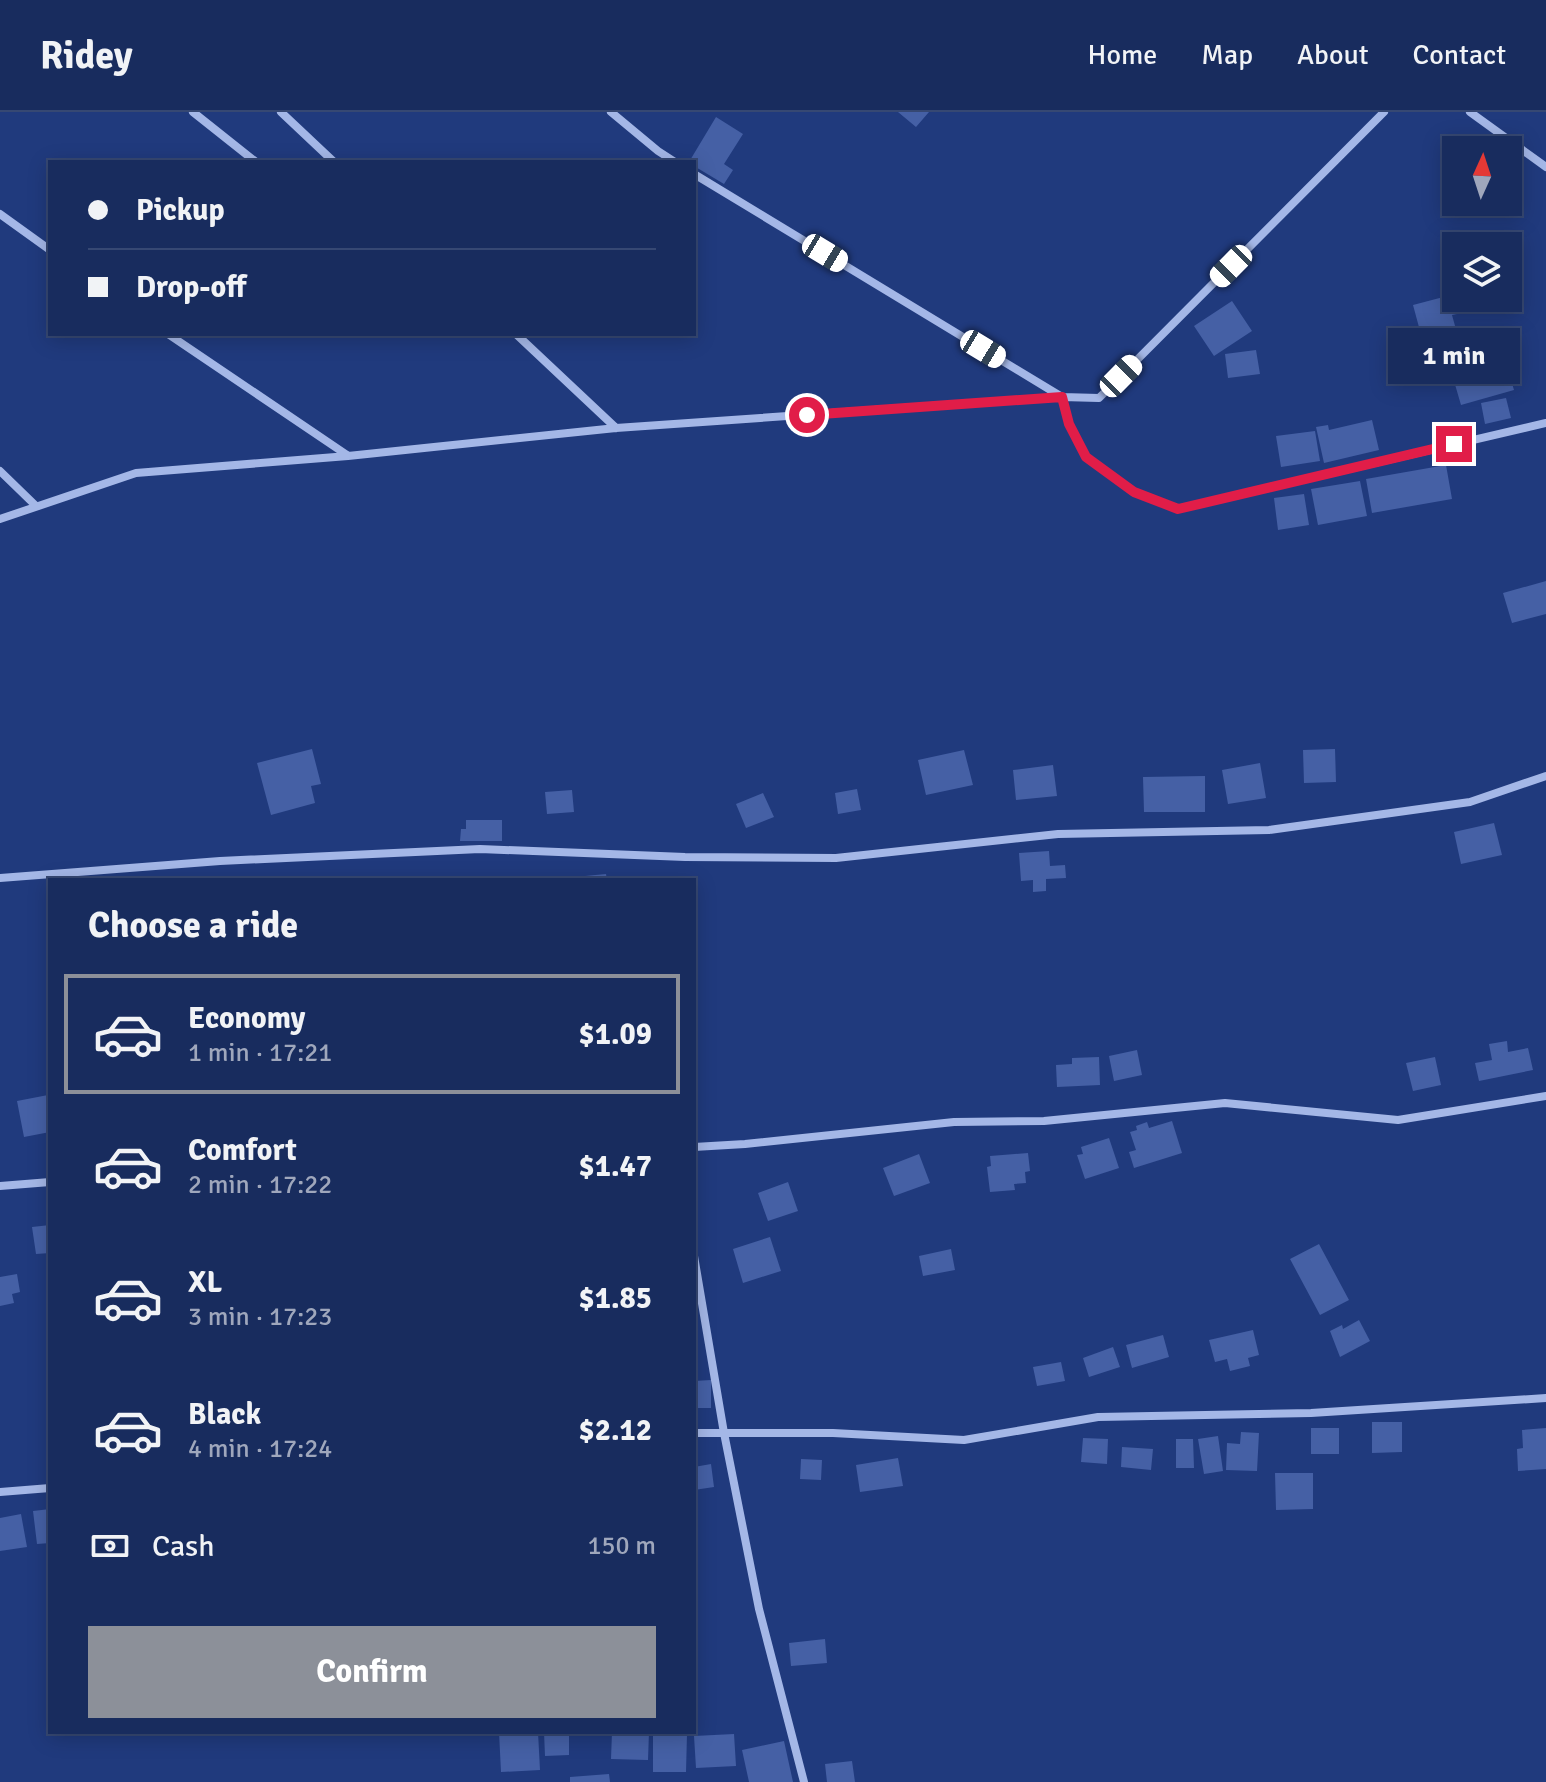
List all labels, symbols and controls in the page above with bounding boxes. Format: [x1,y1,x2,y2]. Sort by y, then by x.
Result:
text: Ridey [40,32,133,79]
text: Home [1088,38,1157,72]
text: Map [1201,38,1253,72]
text: About [1297,38,1369,72]
text: Contact [1413,38,1506,72]
north arrow [1442,136,1522,216]
map controls [1442,136,1522,312]
text: Pickup [136,192,225,229]
car [798,230,852,276]
button: layers [1442,232,1522,312]
car [1206,241,1256,291]
text: Drop-off [136,269,246,306]
car [956,326,1010,372]
callout: 1 min [1388,328,1520,384]
text: 1 min [1423,340,1485,372]
car [1096,351,1146,401]
route start [789,397,825,433]
route end [1436,426,1472,462]
text: Choose a ride [88,903,298,948]
icon: car [92,998,164,1070]
text: Economy [188,1000,305,1037]
text: $1.09 [579,1016,652,1053]
text: 1 min · 17:21 [188,1037,332,1069]
icon: car [92,1130,164,1202]
text: Comfort [188,1132,297,1169]
text: $1.47 [579,1148,652,1185]
text: 2 min · 17:22 [188,1169,332,1201]
icon: car [92,1262,164,1334]
text: XL [188,1264,222,1301]
text: $1.85 [579,1280,652,1317]
text: 3 min · 17:23 [188,1301,332,1333]
icon: car [92,1394,164,1466]
text: Black [188,1396,261,1433]
text: $2.12 [579,1412,652,1449]
text: 4 min · 17:24 [188,1433,332,1465]
icon: cash [88,1524,132,1568]
text: Cash [152,1528,215,1565]
text: 150 m [587,1530,656,1562]
button: Confirm [88,1626,656,1718]

